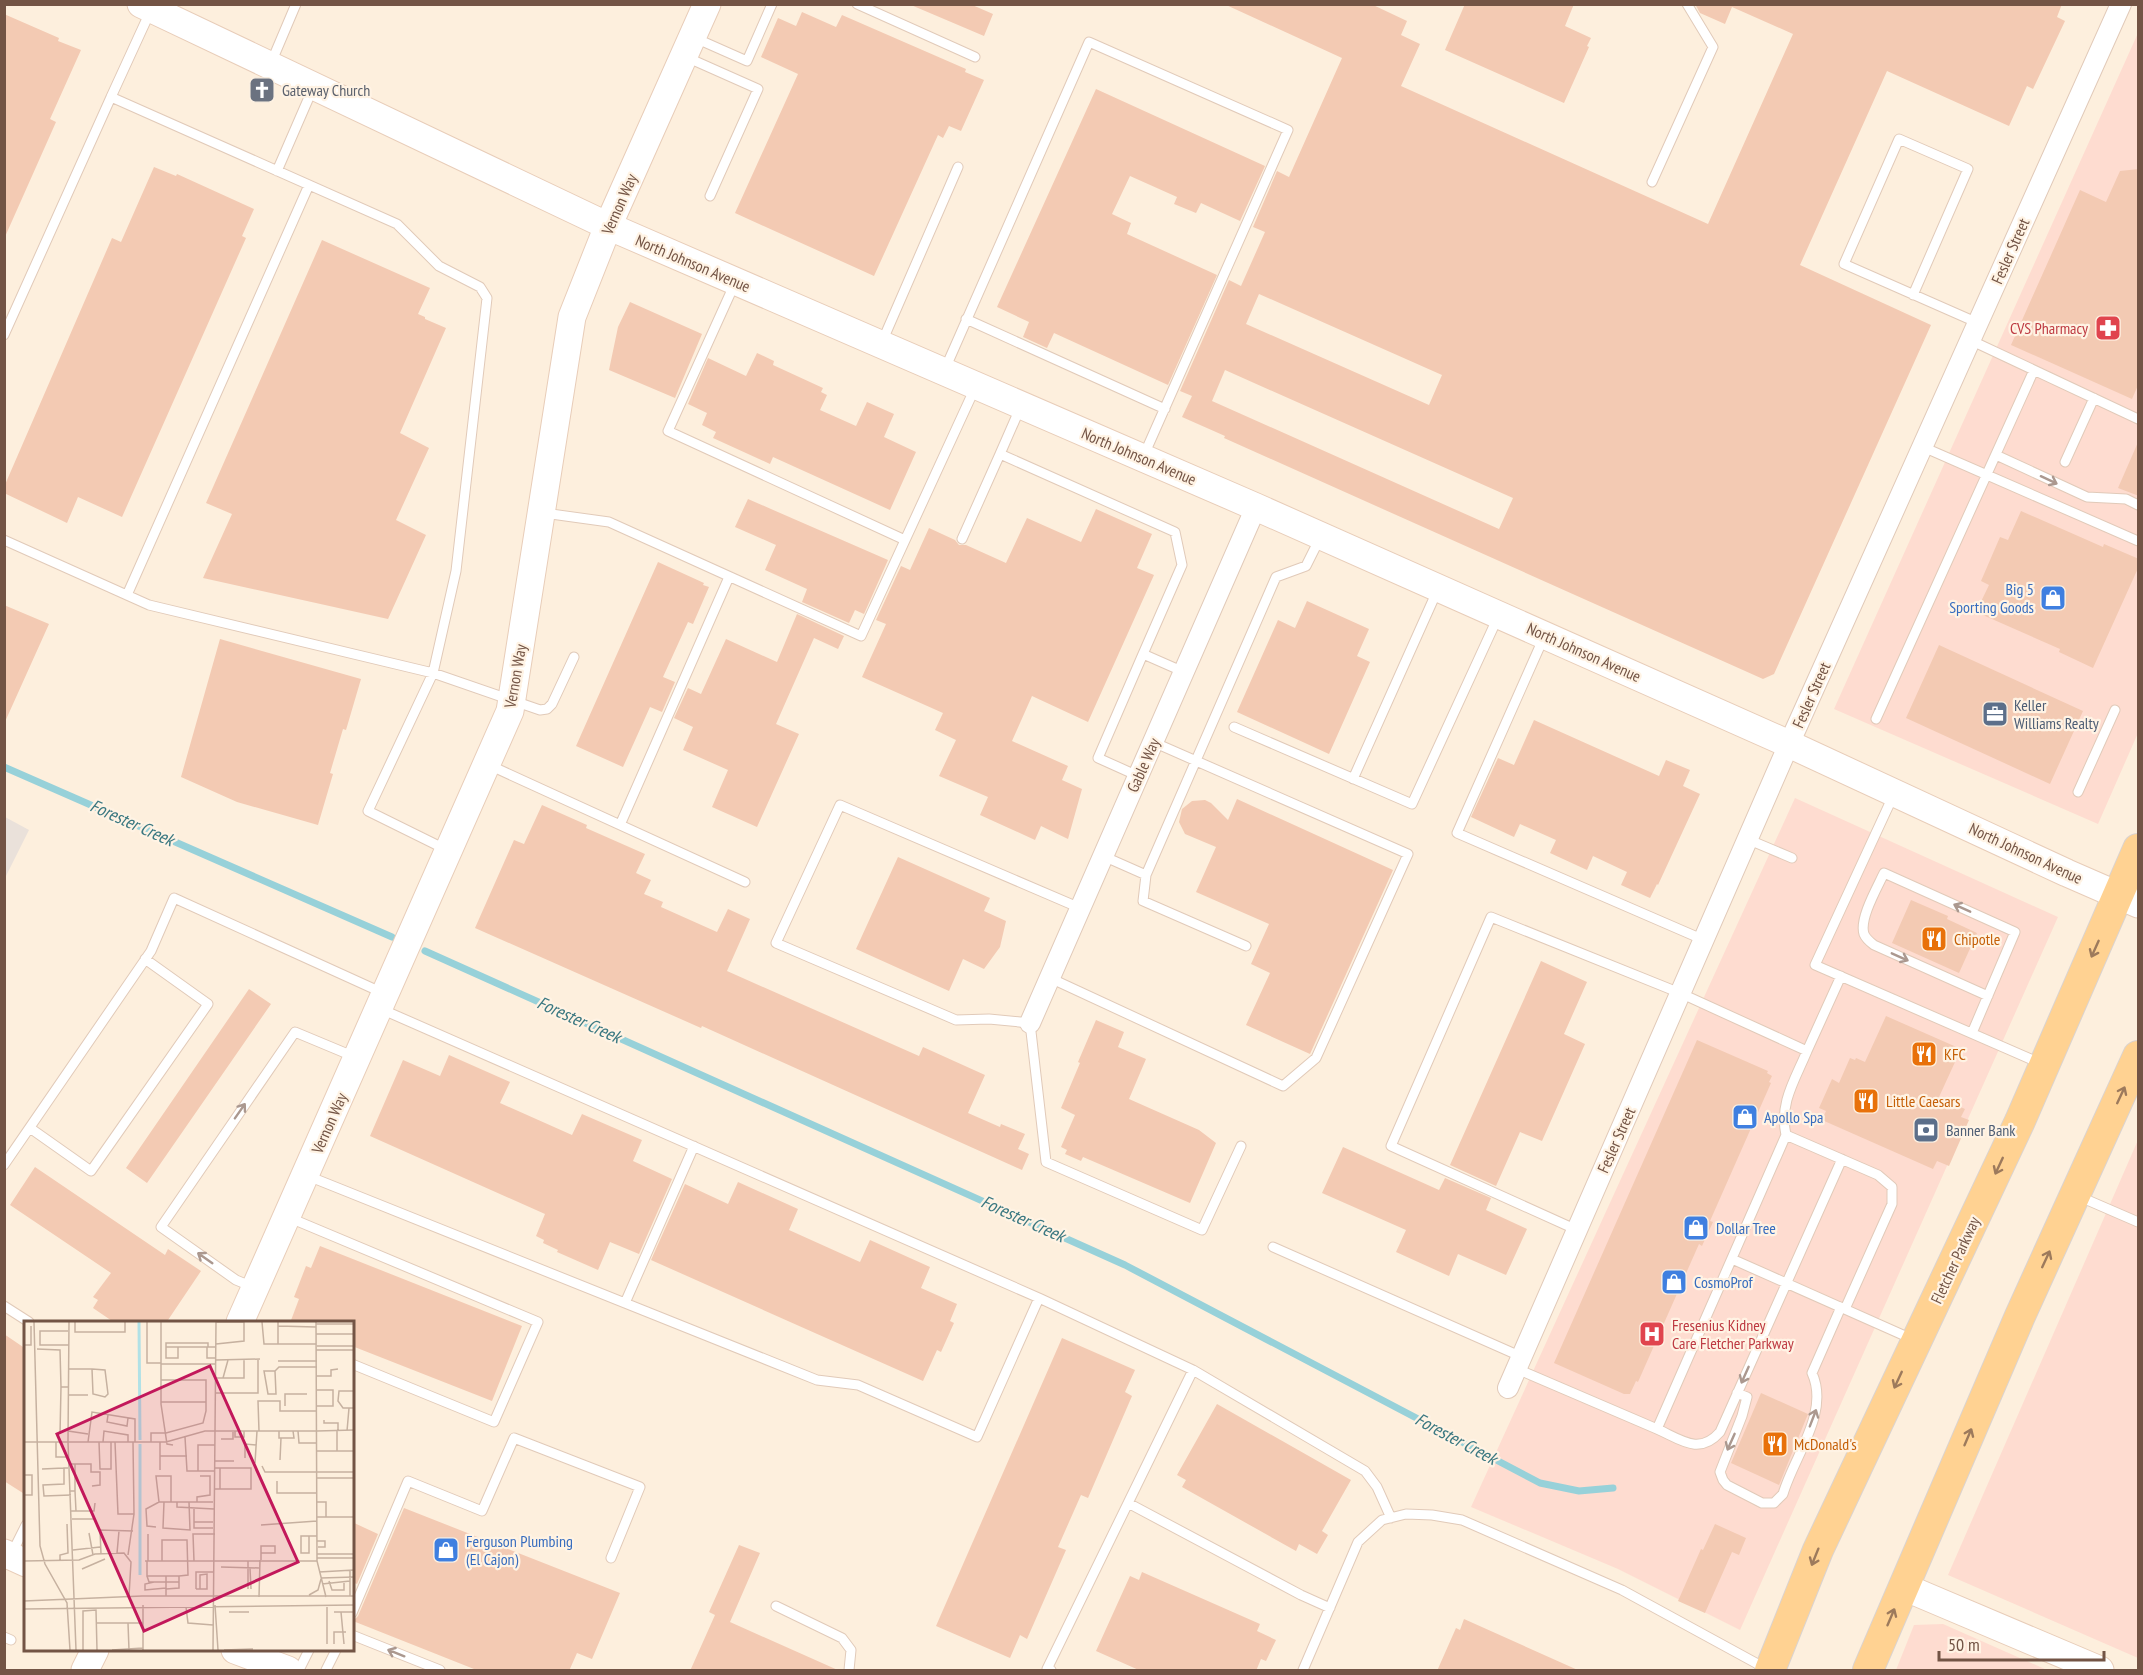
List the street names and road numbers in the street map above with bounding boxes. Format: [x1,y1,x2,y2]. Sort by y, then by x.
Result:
street label: Vernon Way [596,171,641,238]
street label: Fesler Street [1987,214,2034,287]
street label: North Johnson Avenue [633,230,753,296]
street label: North Johnson Avenue [1079,423,1199,489]
street label: North Johnson Avenue [1524,618,1644,686]
street label: Vernon Way [499,643,530,710]
street label: Fesler Street [1788,658,1835,731]
street label: Gable Way [1122,735,1164,795]
street label: North Johnson Avenue [1966,818,2086,888]
street label: Vernon Way [306,1090,351,1157]
street label: Fesler Street [1593,1103,1640,1176]
street label: Fletcher Parkway [1926,1213,1984,1307]

